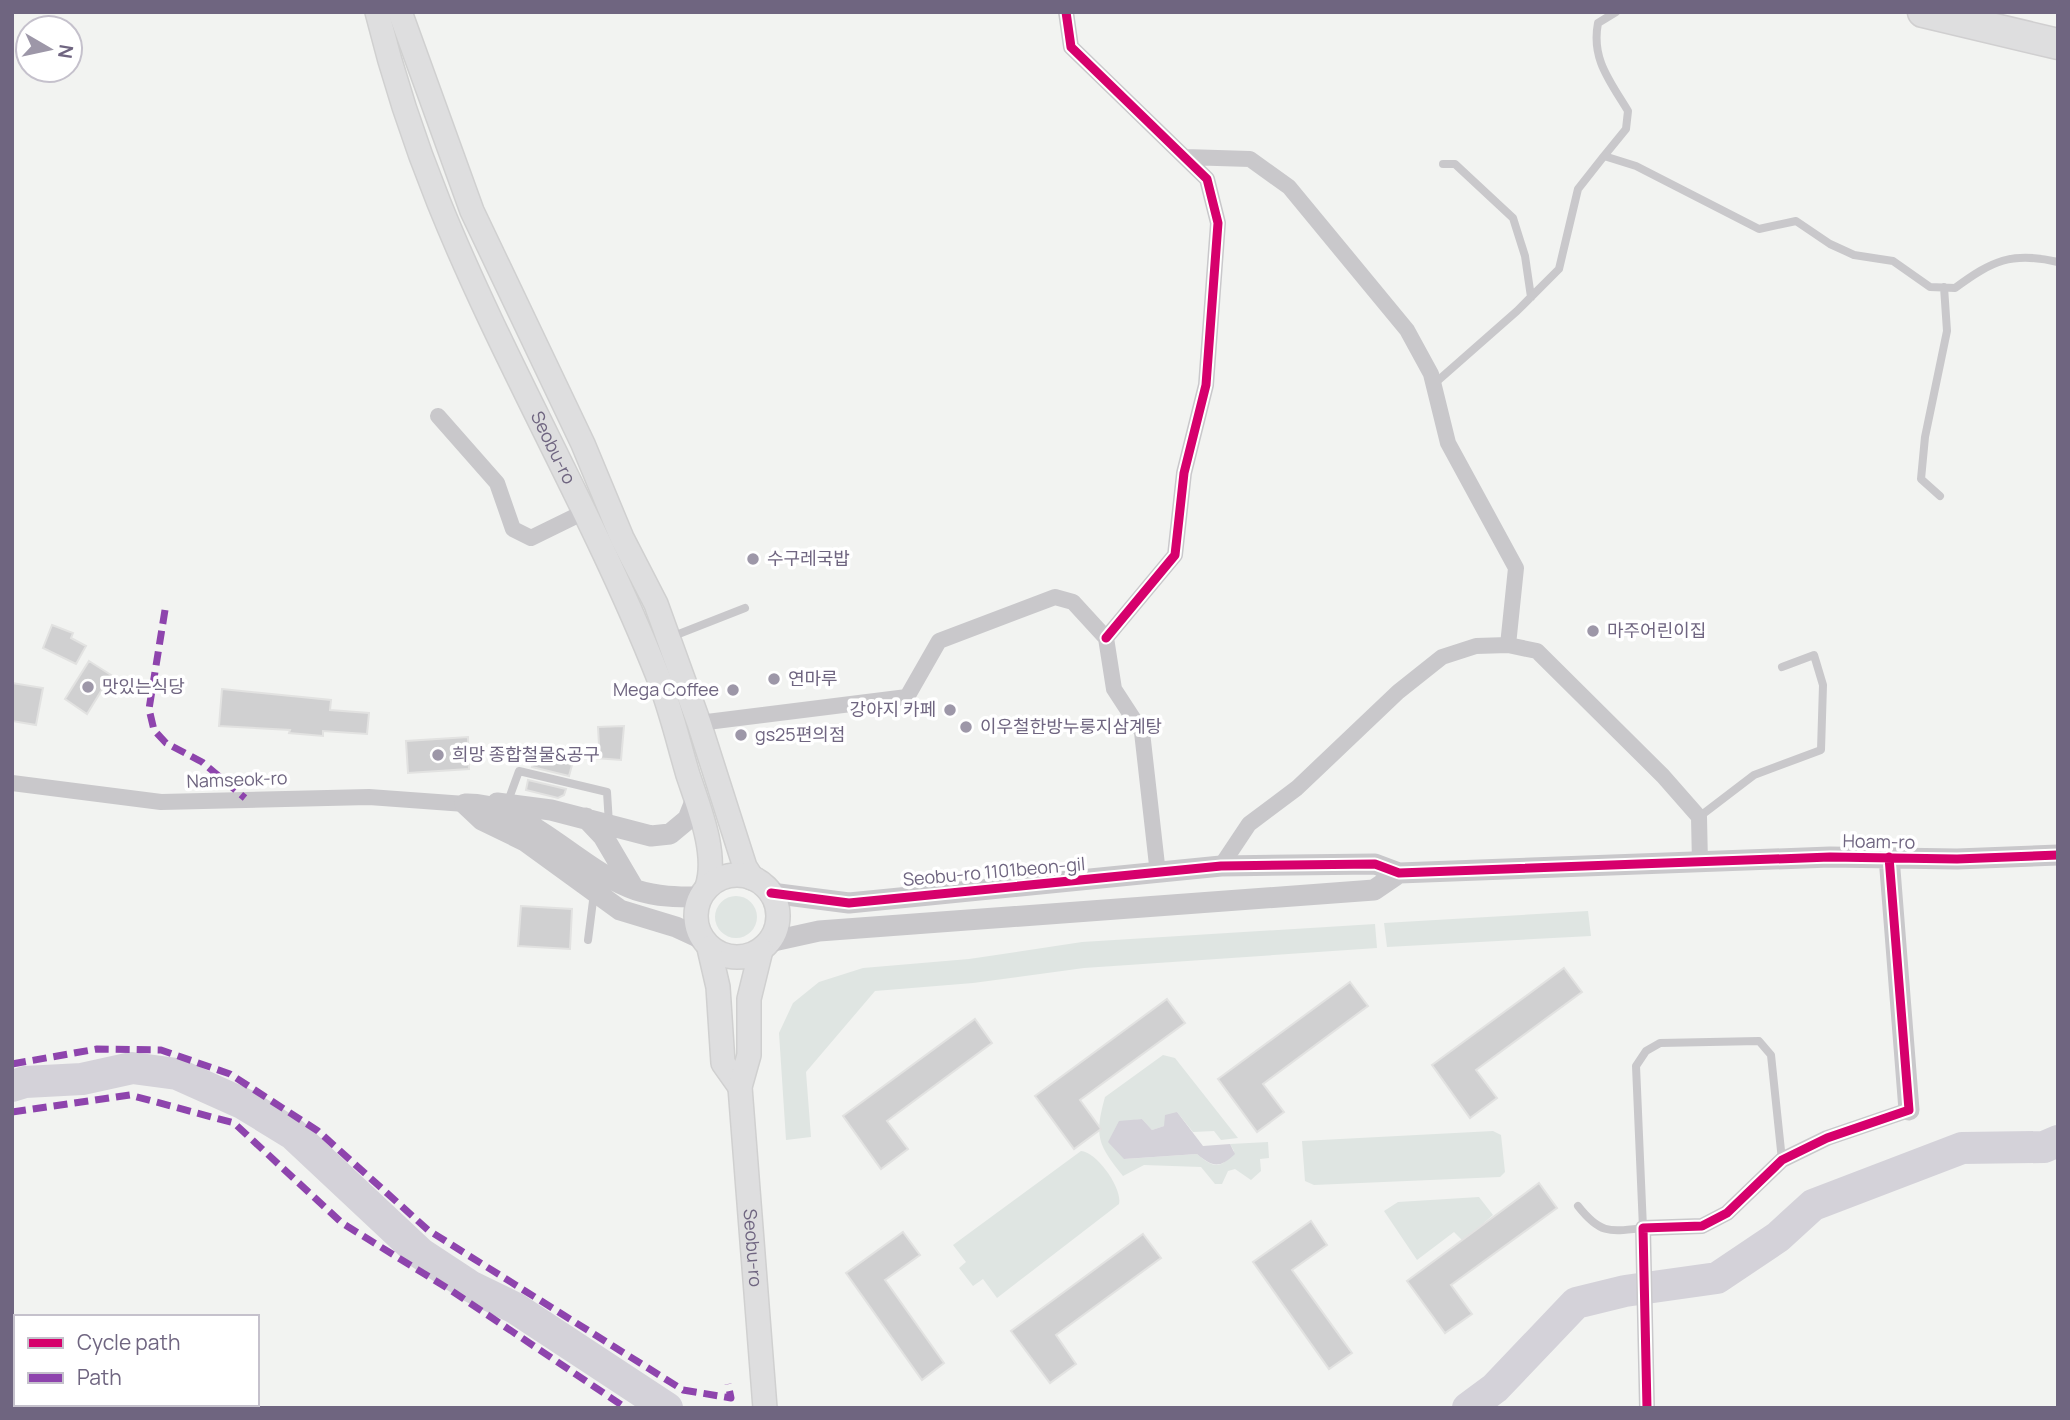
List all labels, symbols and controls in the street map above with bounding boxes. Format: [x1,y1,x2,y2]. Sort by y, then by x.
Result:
north arrow [14,14,84,84]
text: N [52,43,80,60]
street label: Seobu-ro [526,407,582,488]
place label: 수구레국밥 [767,546,850,570]
marker: 수구레국밥 [745,551,761,567]
place label: 마주어린이집 [1607,618,1706,642]
marker: 마주어린이집 [1585,623,1601,639]
place label: 연마루 [788,666,838,690]
marker: 연마루 [766,671,782,687]
place label: 맛있는식당 [102,674,185,698]
place label: Mega Coffee [613,677,719,701]
marker: 맛있는식당 [80,679,96,695]
marker: Mega Coffee [725,682,741,698]
place label: 강아지 카페 [850,697,936,721]
marker: 강아지 카페 [942,702,958,718]
place label: 이우철한방누룽지삼계탕 [980,714,1162,738]
marker: 이우철한방누룽지삼계탕 [958,719,974,735]
place label: gs25편의점 [755,722,845,746]
marker: gs25편의점 [733,727,749,743]
place label: 희망 종합철물&공구 [452,742,600,766]
marker: 희망 종합철물&공구 [430,747,446,763]
street label: Namseok-ro [186,765,288,793]
street label: Hoam-ro [1842,828,1916,854]
street label: Seobu-ro 1101beon-gil [902,851,1086,891]
street label: Seobu-ro [739,1208,769,1288]
legend [14,1315,259,1406]
text: Cycle path [77,1328,180,1356]
text: Path [77,1363,122,1391]

